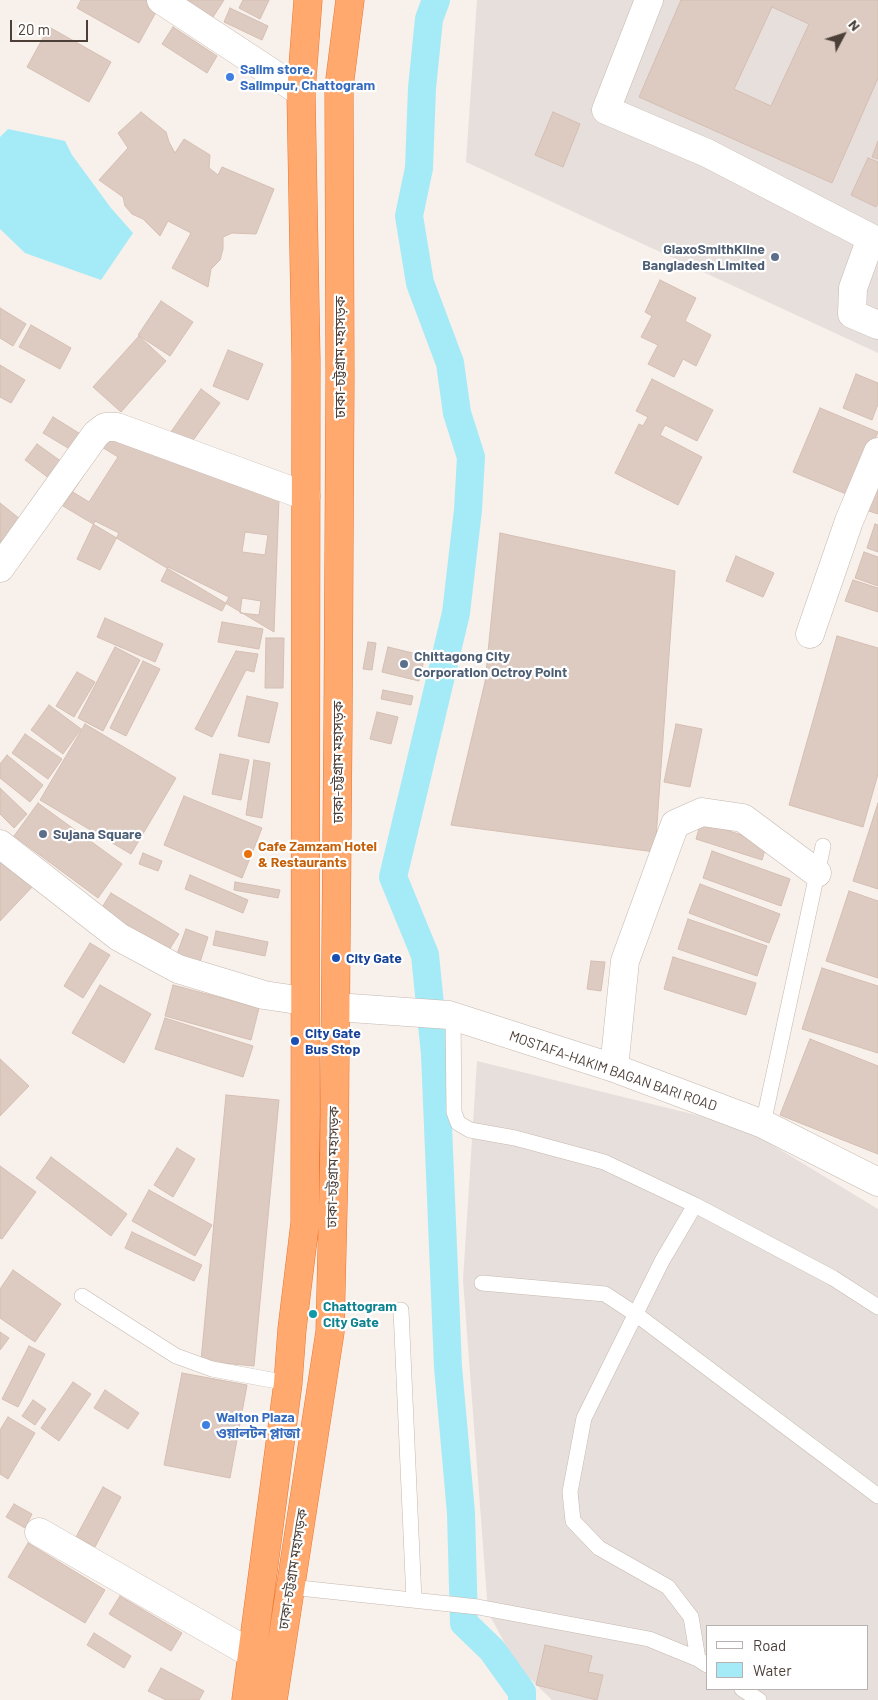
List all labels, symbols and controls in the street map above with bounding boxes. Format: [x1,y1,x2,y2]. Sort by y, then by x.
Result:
scale bar [12,10,90,42]
north arrow [818,10,868,60]
text: N [845,16,864,34]
text: 20 m [18,20,50,38]
place label: Salim store, Salimpur, Chattogram [240,61,375,94]
marker: Salim store, Salimpur, Chattogram [224,71,236,83]
place label: GlaxoSmithKline Bangladesh Limited [642,241,765,274]
marker: GlaxoSmithKline Bangladesh Limited [769,251,781,263]
street label: ঢাকা-চট্টগ্রাম মহাসড়ক [332,296,348,418]
place label: Chittagong City Corporation Octroy Point [414,648,567,680]
marker: Chittagong City Corporation Octroy Point [398,658,410,670]
street label: ঢাকা-চট্টগ্রাম মহাসড়ক [330,701,346,823]
place label: Sujana Square [53,826,142,842]
marker: Sujana Square [37,828,49,840]
place label: Cafe Zamzam Hotel & Restaurants [258,838,377,870]
marker: Cafe Zamzam Hotel & Restaurants [242,848,254,860]
place label: City Gate [346,950,402,966]
marker: City Gate [330,952,342,964]
place label: City Gate Bus Stop [305,1025,361,1058]
street label: MOSTAFA-HAKIM BAGAN BARI ROAD [507,1027,719,1115]
marker: City Gate Bus Stop [289,1035,301,1047]
street label: ঢাকা-চট্টগ্রাম মহাসড়ক [324,1106,342,1228]
place label: Chattogram City Gate [323,1298,397,1330]
marker: Chattogram City Gate [307,1308,319,1320]
place label: Walton Plaza ওয়ালটন প্লাজা [216,1409,300,1441]
marker: Walton Plaza ওয়ালটন প্লাজা [200,1419,212,1431]
street label: ঢাকা-চট্টগ্রাম মহাসড়ক [275,1507,311,1631]
legend [706,1625,868,1690]
text: Road [753,1636,786,1654]
text: Water [753,1661,792,1679]

